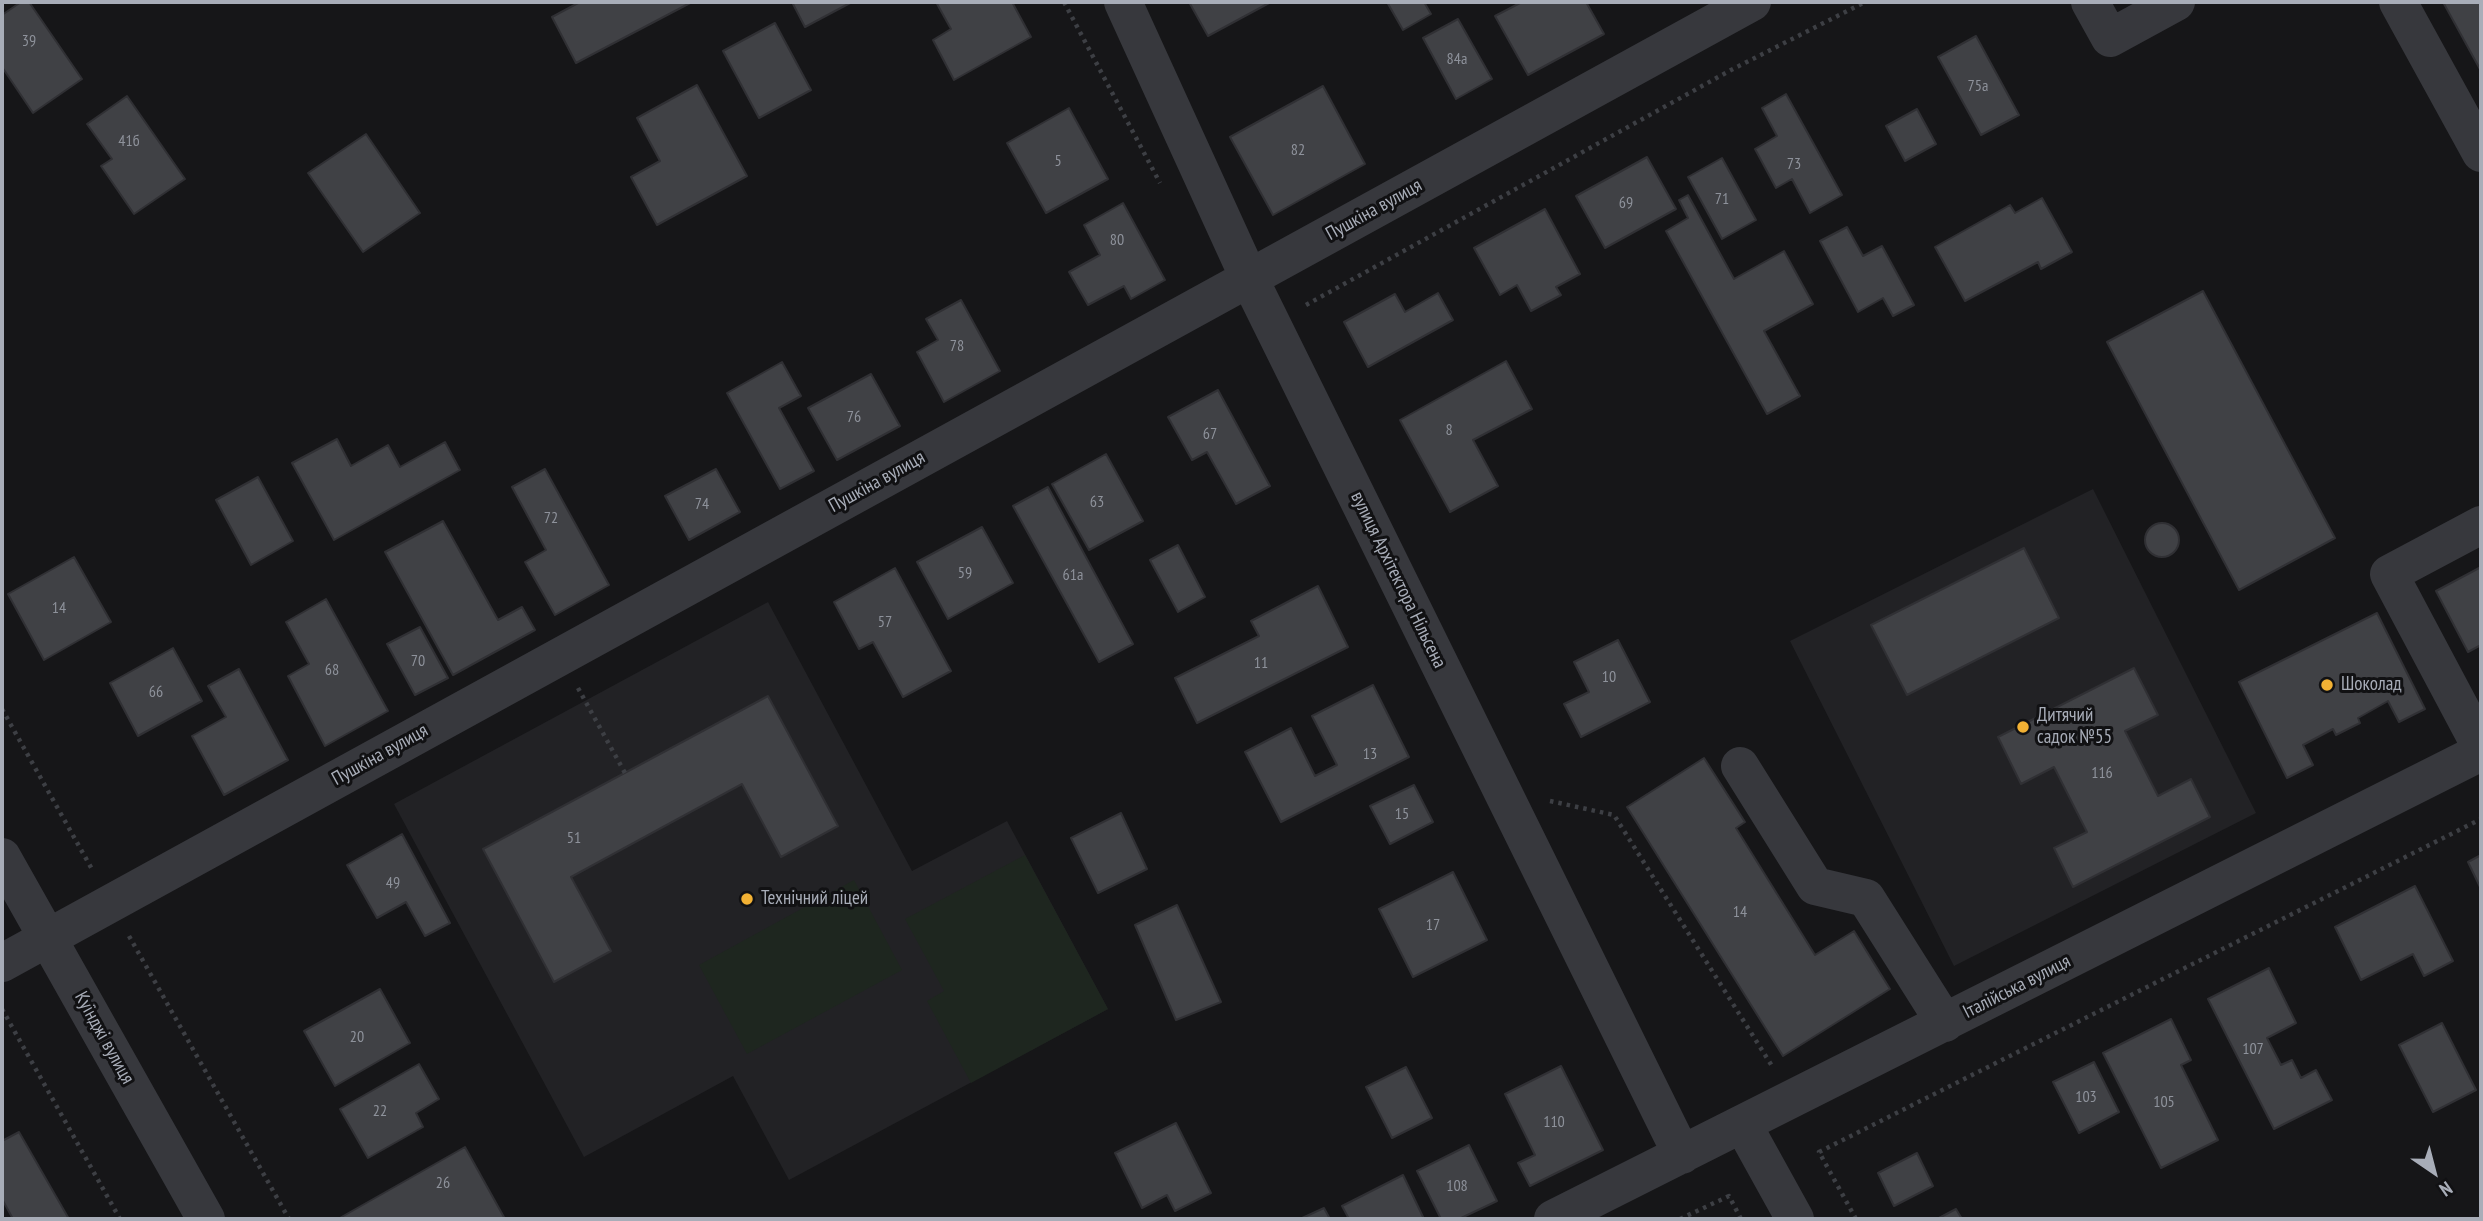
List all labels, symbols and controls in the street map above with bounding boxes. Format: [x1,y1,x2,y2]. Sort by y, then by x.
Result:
house number: 39 [22,31,36,51]
house number: 84а [1447,49,1467,69]
house number: 75а [1968,76,1988,96]
house number: 41б [118,131,140,151]
house number: 82 [1291,140,1305,160]
house number: 5 [1054,151,1062,171]
house number: 73 [1787,154,1801,174]
street label: Пушкіна вулиця [1322,174,1426,246]
house number: 71 [1715,189,1729,209]
house number: 69 [1619,193,1633,213]
house number: 80 [1110,230,1124,250]
house number: 78 [950,336,964,356]
house number: 76 [847,407,861,427]
house number: 8 [1445,420,1453,440]
house number: 67 [1203,424,1217,444]
street label: Пушкіна вулиця [825,446,929,518]
street label: вулиця Архітектора Нільсена [1345,488,1451,672]
house number: 63 [1090,492,1104,512]
house number: 74 [695,494,709,514]
house number: 72 [544,508,558,528]
house number: 59 [958,563,972,583]
house number: 61а [1063,565,1083,585]
house number: 14 [52,598,66,618]
house number: 57 [878,612,892,632]
house number: 70 [411,651,425,671]
house number: 11 [1254,653,1268,673]
house number: 68 [325,660,339,680]
house number: 10 [1602,667,1616,687]
place label: Шоколад [2341,674,2402,696]
marker: Шоколад [2319,677,2335,693]
house number: 66 [149,682,163,702]
place label: Дитячий садок №55 [2037,705,2112,749]
street label: Пушкіна вулиця [328,719,432,791]
marker: Дитячий садок №55 [2015,719,2031,735]
house number: 13 [1363,744,1377,764]
house number: 116 [2091,763,2113,783]
house number: 15 [1395,804,1409,824]
house number: 51 [567,828,581,848]
house number: 49 [386,873,400,893]
place label: Технічний ліцей [761,888,868,910]
marker: Технічний ліцей [739,891,755,907]
house number: 14 [1733,902,1747,922]
house number: 17 [1426,915,1440,935]
street label: Італійська вулиця [1959,950,2075,1024]
street label: Куїнджі вулиця [69,988,139,1088]
house number: 20 [350,1027,364,1047]
house number: 107 [2242,1039,2264,1059]
house number: 103 [2075,1087,2097,1107]
house number: 105 [2153,1092,2175,1112]
house number: 22 [373,1101,387,1121]
house number: 110 [1543,1112,1565,1132]
north arrow [2399,1137,2469,1207]
house number: 26 [436,1173,450,1193]
house number: 108 [1446,1176,1468,1196]
text: N [2435,1176,2457,1202]

